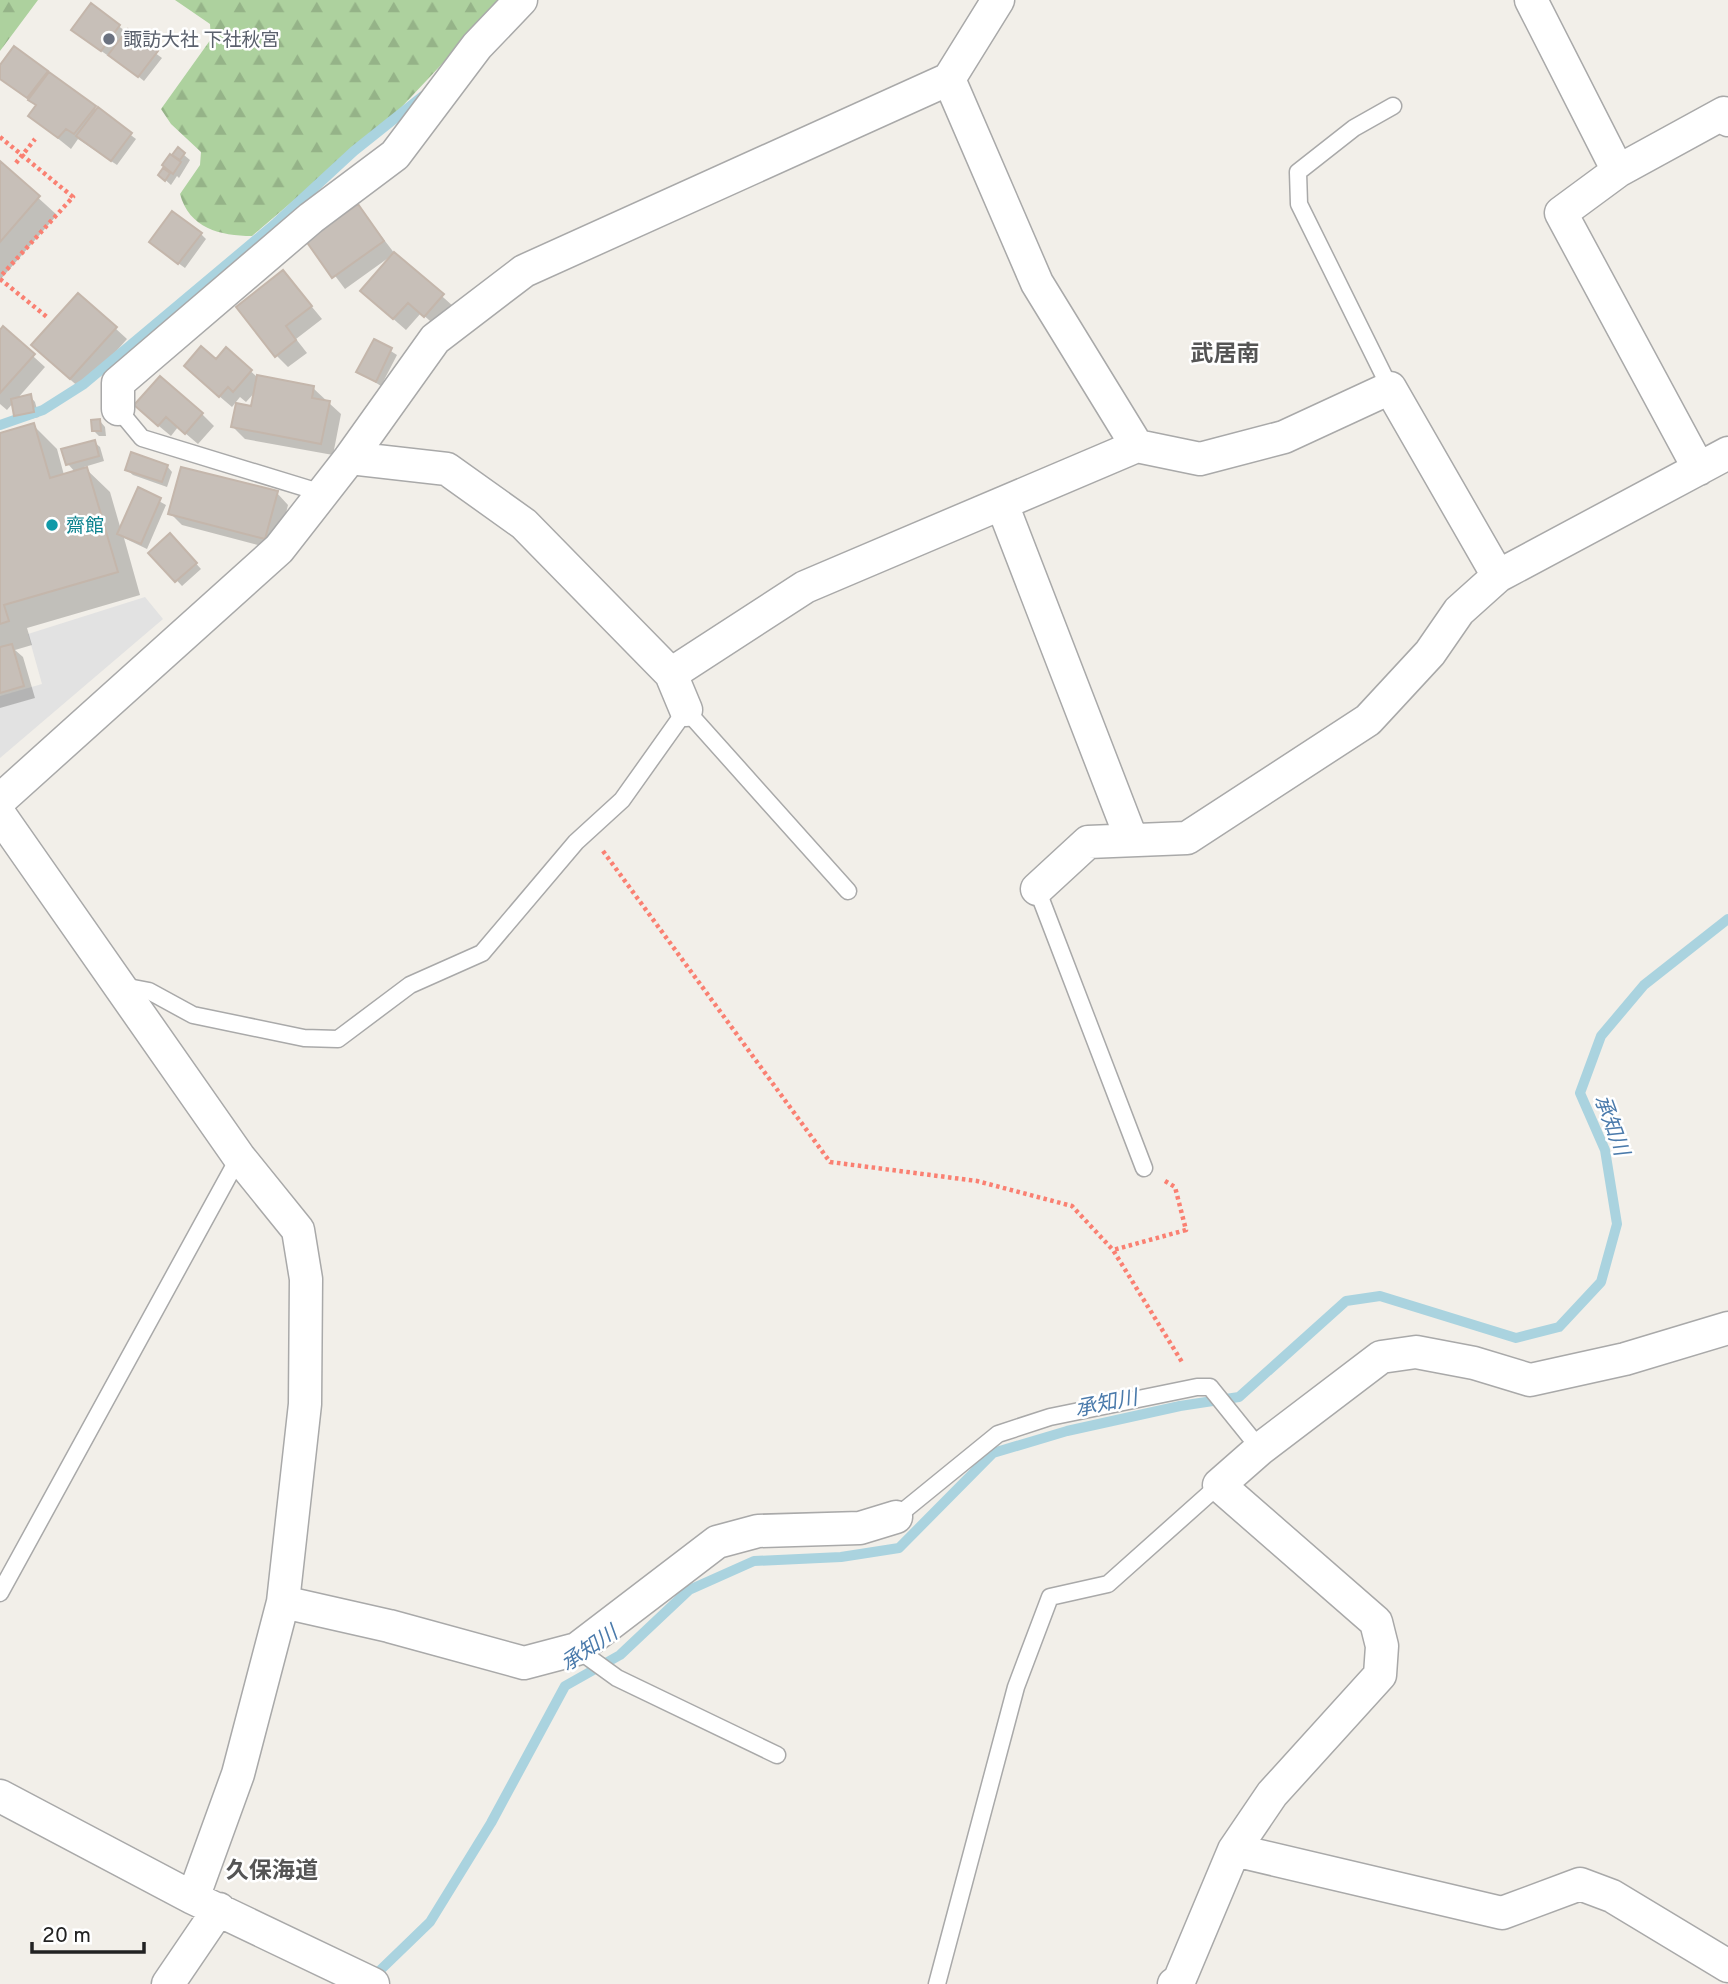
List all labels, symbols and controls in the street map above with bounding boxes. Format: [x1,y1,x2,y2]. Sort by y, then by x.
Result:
place label: 諏訪大社 下社秋宮 [123,29,279,53]
marker: 諏訪大社 下社秋宮 [101,31,117,47]
district label: 武居南 [1191,341,1260,370]
place label: 齋館 [66,515,104,539]
marker: 齋館 [44,517,60,533]
water label: 承知川 [1587,1091,1635,1162]
water label: 承知川 [1073,1385,1142,1424]
water label: 承知川 [556,1619,625,1678]
district label: 久保海道 [226,1858,318,1887]
scale bar [32,1910,144,1954]
text: 20 m [42,1923,91,1950]

